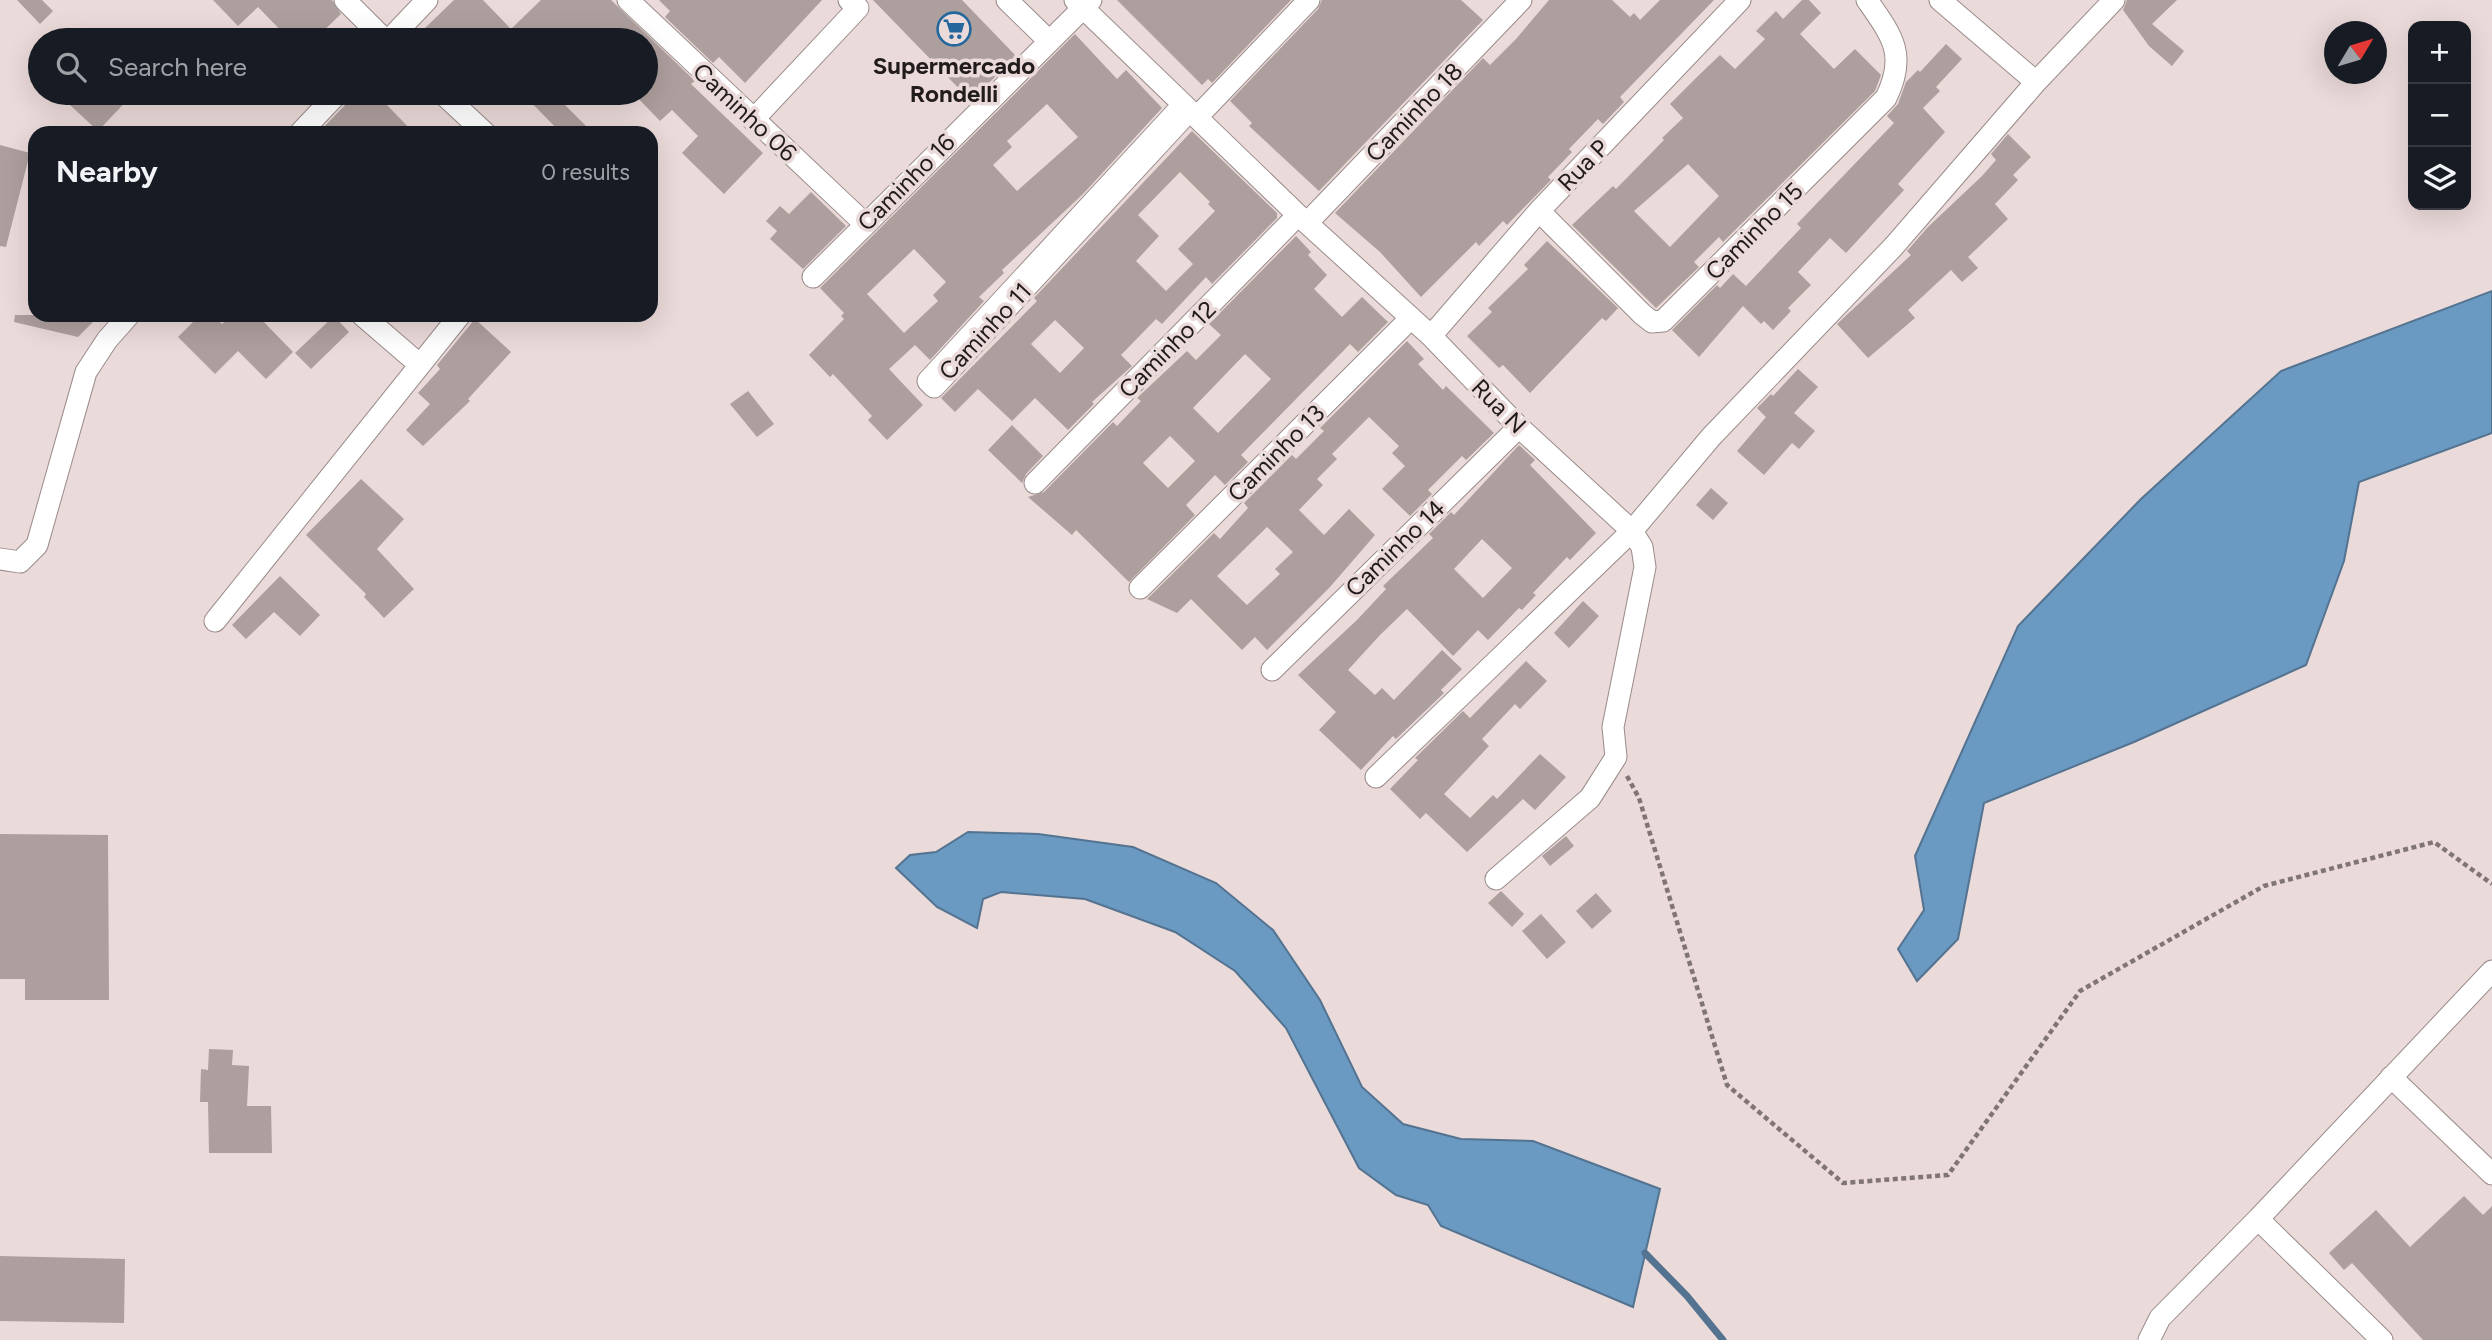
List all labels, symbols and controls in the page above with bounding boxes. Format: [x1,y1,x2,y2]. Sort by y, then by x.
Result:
supermarket icon: Supermercado Rondelli [935,10,973,48]
north arrow [2324,21,2387,84]
map controls [2408,21,2471,210]
button: + [2408,21,2471,84]
search box [28,28,658,105]
icon: search [52,48,90,86]
text: Search here [108,51,247,83]
place label: Supermercado Rondelli [873,51,1035,108]
street label: Caminho 18 [1360,56,1468,168]
street label: Caminho 06 [687,57,803,167]
button: − [2408,84,2471,147]
street label: Caminho 16 [851,127,961,237]
street label: Rua P [1552,133,1615,197]
button: layers [2408,147,2471,210]
text: Nearby [56,153,158,190]
text: 0 results [541,158,630,186]
street label: Caminho 15 [1699,176,1809,286]
street label: Caminho 11 [933,276,1037,386]
street label: Caminho 12 [1112,294,1222,404]
street label: Rua N [1466,373,1532,439]
street label: Caminho 13 [1222,399,1330,507]
street label: Caminho 14 [1339,493,1451,603]

